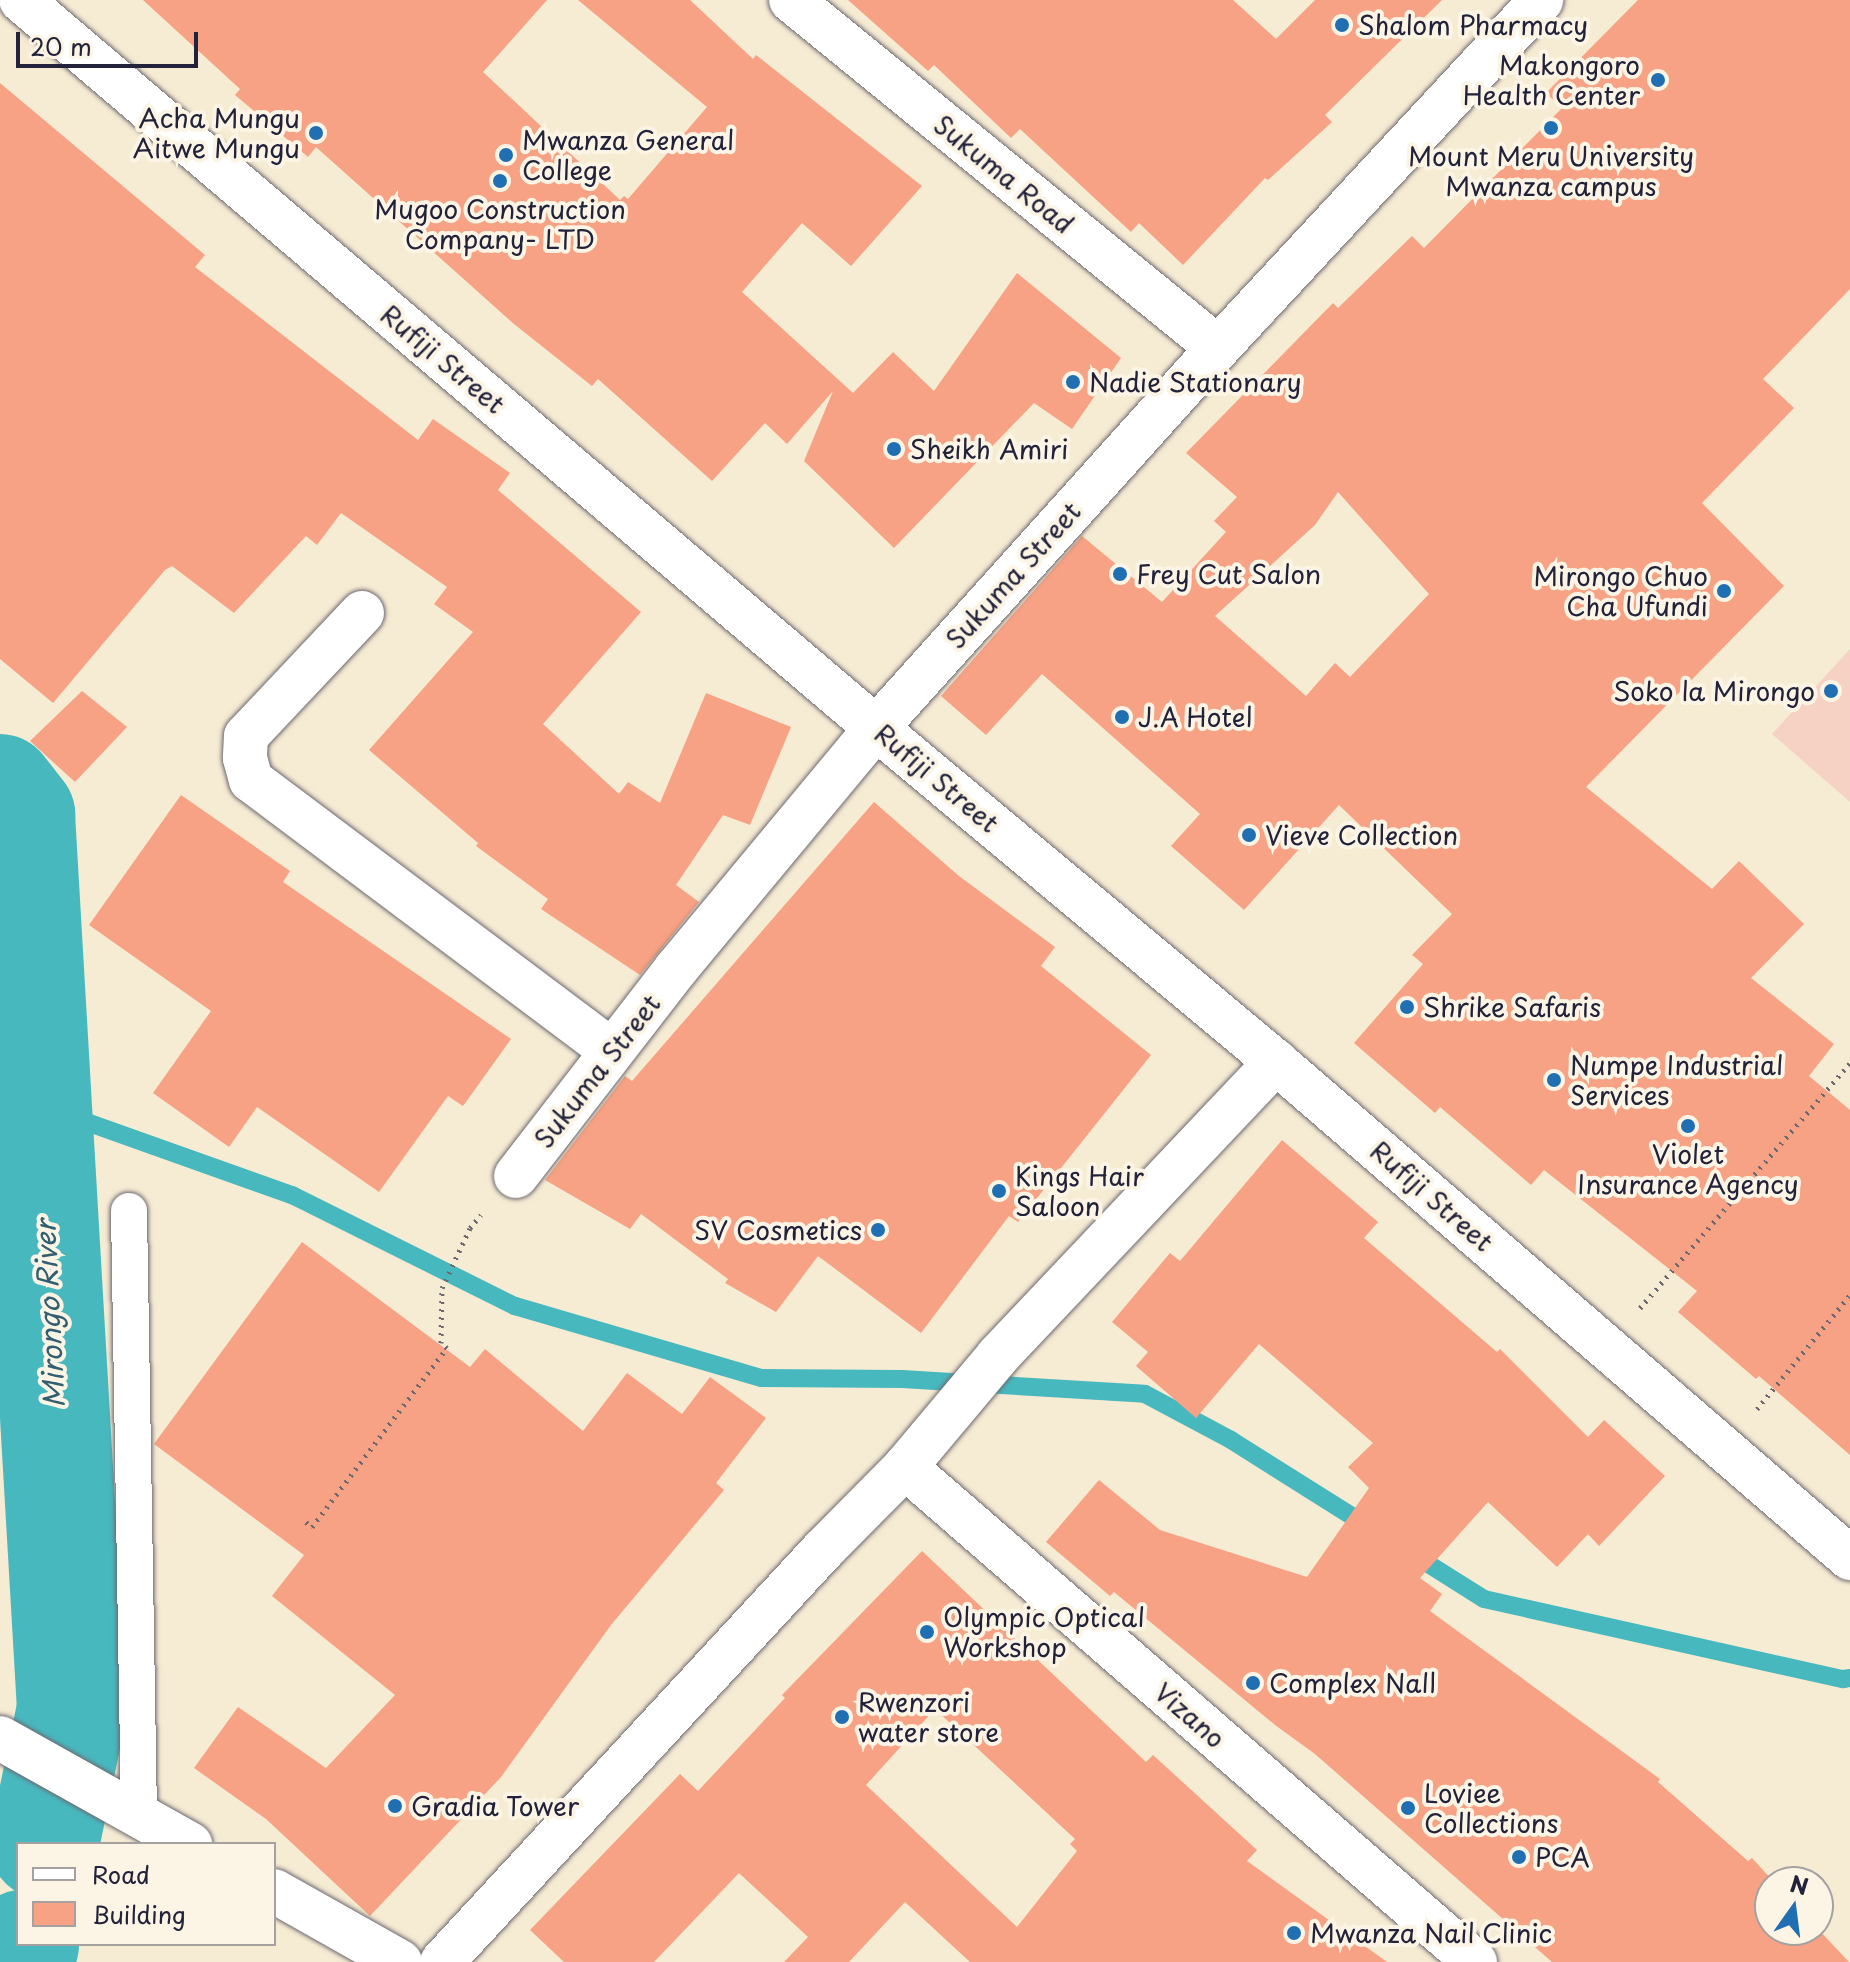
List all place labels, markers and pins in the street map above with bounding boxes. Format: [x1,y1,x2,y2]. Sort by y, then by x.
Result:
place label: Shalom Pharmacy [1358,9,1589,41]
marker: Shalom Pharmacy [1333,16,1351,34]
place label: Makongoro Health Center [1461,49,1640,110]
marker: Makongoro Health Center [1647,69,1669,91]
place label: Acha Mungu Aitwe Mungu [132,102,300,164]
marker: Mount Meru University Mwanza campus [1542,119,1560,137]
marker: Acha Mungu Aitwe Mungu [307,124,325,142]
place label: Mwanza General College [522,124,735,186]
place label: Mount Meru University Mwanza campus [1407,140,1695,202]
marker: Mwanza General College [497,146,515,164]
marker: Mugoo Construction Company- LTD [491,172,509,190]
place label: Mugoo Construction Company- LTD [374,193,626,254]
place label: Nadie Stationary [1089,366,1302,398]
marker: Nadie Stationary [1064,373,1082,391]
place label: Sheikh Amiri [910,433,1071,465]
marker: Sheikh Amiri [885,440,903,458]
place label: Frey Cut Salon [1136,558,1323,590]
place label: Mirongo Chuo Cha Ufundi [1533,560,1708,622]
marker: Frey Cut Salon [1111,565,1129,583]
marker: Mirongo Chuo Cha Ufundi [1715,582,1733,600]
place label: Soko la Mirongo [1611,675,1815,707]
marker: Soko la Mirongo [1822,682,1840,700]
place label: J.A Hotel [1138,701,1255,733]
marker: J.A Hotel [1113,708,1131,726]
place label: Vieve Collection [1265,819,1461,851]
marker: Vieve Collection [1240,826,1258,844]
place label: Shrike Safaris [1423,991,1600,1023]
marker: Shrike Safaris [1398,998,1416,1016]
place label: Numpe Industrial Services [1570,1049,1785,1110]
marker: Numpe Industrial Services [1545,1071,1563,1089]
marker: Violet Insurance Agency [1679,1117,1697,1135]
place label: Violet Insurance Agency [1576,1138,1800,1200]
place label: Kings Hair Saloon [1015,1160,1145,1222]
marker: Kings Hair Saloon [990,1182,1008,1200]
place label: SV Cosmetics [693,1214,862,1246]
marker: SV Cosmetics [869,1221,887,1239]
place label: Olympic Optical Workshop [943,1601,1144,1662]
marker: Olympic Optical Workshop [918,1623,936,1641]
place label: Complex Nall [1269,1667,1438,1699]
marker: Complex Nall [1244,1674,1262,1692]
place label: Rwenzori water store [858,1686,1001,1748]
marker: Rwenzori water store [833,1708,851,1726]
place label: Loviee Collections [1424,1777,1558,1838]
place label: Gradia Tower [411,1790,580,1822]
marker: Gradia Tower [386,1797,404,1815]
marker: Loviee Collections [1399,1799,1417,1817]
place label: PCA [1535,1841,1590,1873]
marker: PCA [1510,1848,1528,1866]
place label: Mwanza Nail Clinic [1310,1917,1553,1949]
marker: Mwanza Nail Clinic [1285,1924,1303,1942]

